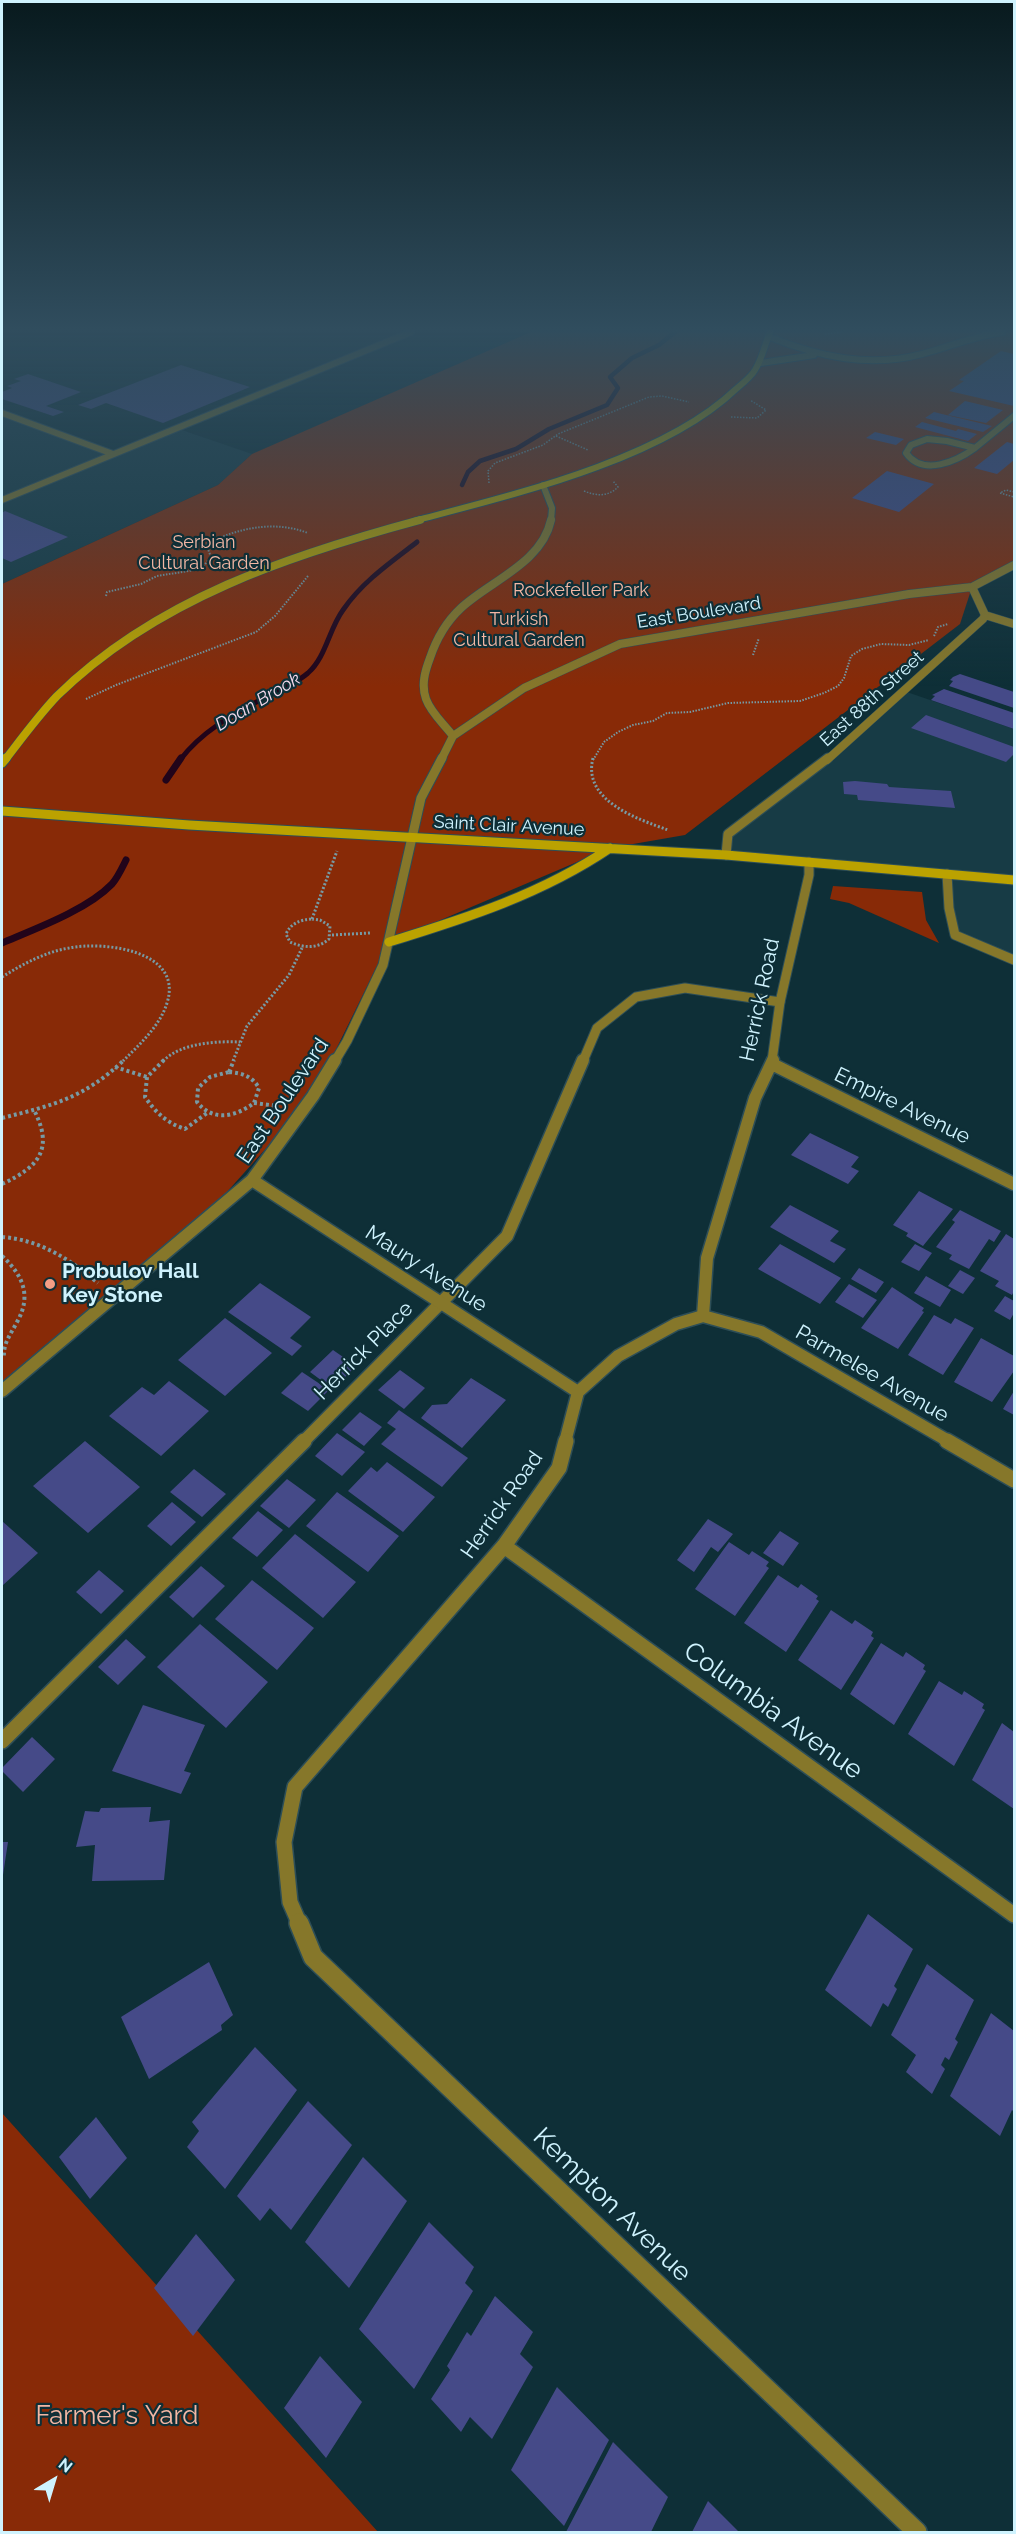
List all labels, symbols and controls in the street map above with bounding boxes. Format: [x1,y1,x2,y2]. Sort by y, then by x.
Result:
park label: Serbian Cultural Garden [138,532,270,574]
park label: Rockefeller Park [513,580,649,602]
street label: East Boulevard [636,593,762,633]
park label: Turkish Cultural Garden [453,609,585,652]
street label: East 88th Street [816,647,928,751]
water label: Doan Brook [211,668,305,736]
street label: Saint Clair Avenue [433,811,585,841]
street label: Herrick Road [735,936,785,1064]
street label: East Boulevard [232,1033,334,1169]
street label: Empire Avenue [830,1062,974,1150]
street label: Maury Avenue [360,1220,492,1318]
place label: Probulov Hall Key Stone [62,1259,199,1309]
marker: Probulov Hall Key Stone [43,1277,57,1291]
street label: Herrick Place [309,1296,419,1406]
street label: Parmelee Avenue [791,1320,953,1428]
street label: Herrick Road [456,1446,548,1564]
street label: Columbia Avenue [677,1636,869,1786]
street label: Kempton Avenue [526,2122,698,2288]
park label: Farmer's Yard [36,2400,198,2432]
north arrow [24,2450,84,2510]
text: N [55,2454,76,2477]

